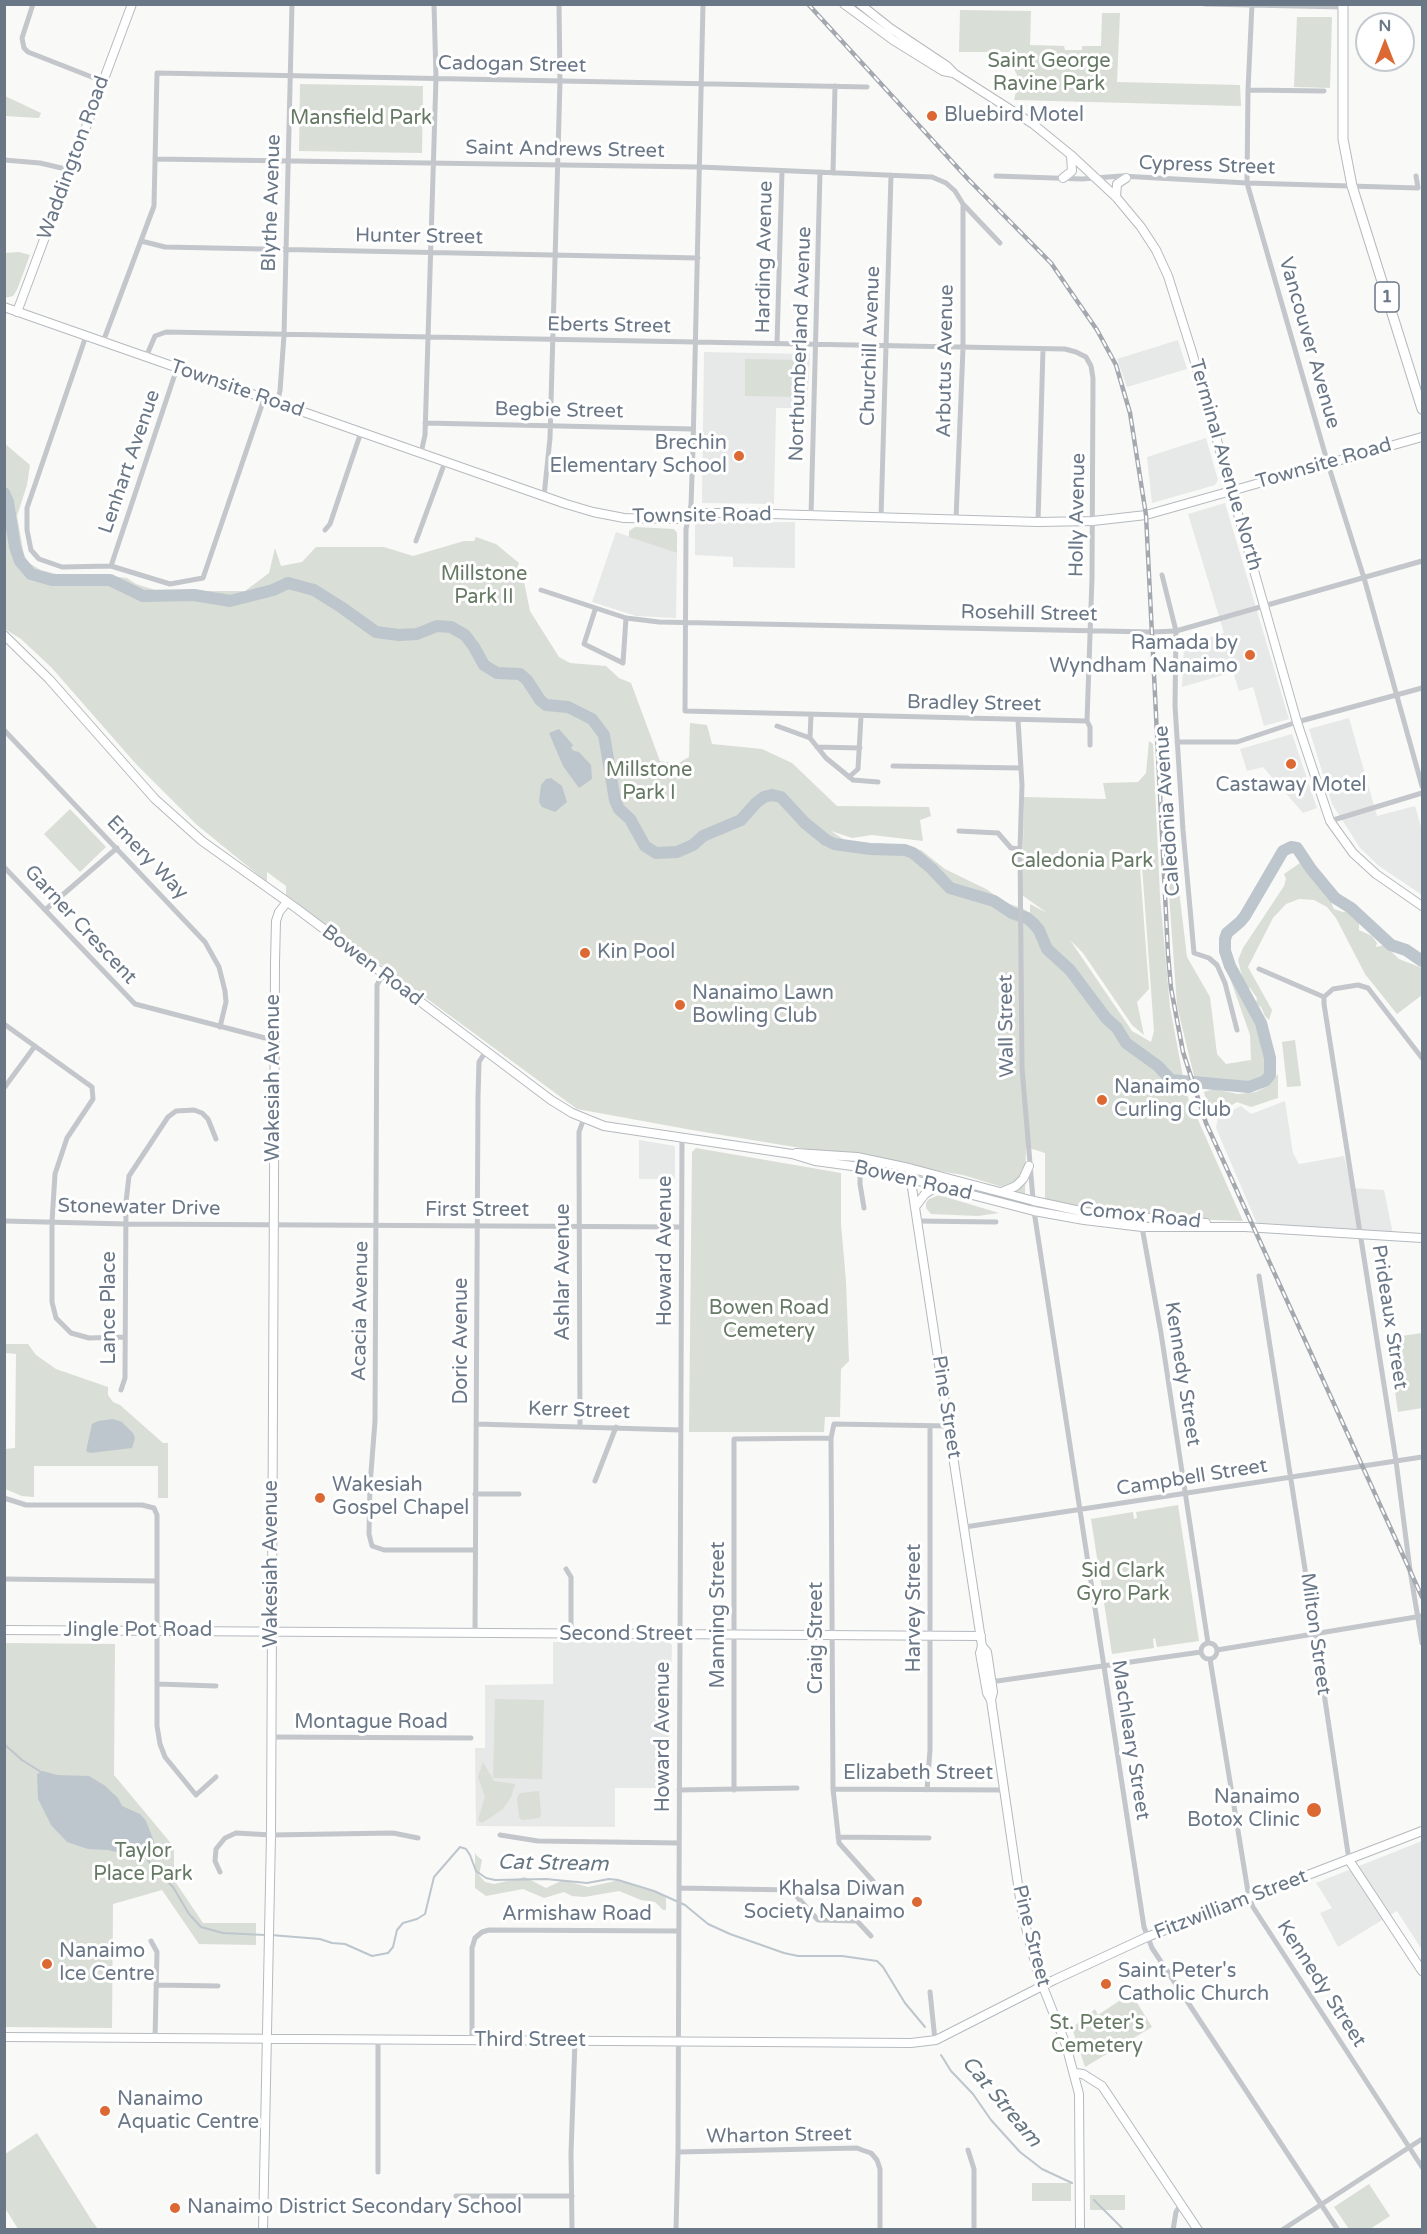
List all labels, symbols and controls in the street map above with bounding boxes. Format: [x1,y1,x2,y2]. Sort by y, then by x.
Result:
north arrow [1355,12,1415,72]
text: N [1379,16,1391,36]
park label: Saint George Ravine Park [987,50,1111,97]
street label: Cadogan Street [438,52,586,78]
street label: Waddington Road [33,73,115,243]
place label: Bluebird Motel [944,104,1084,128]
park label: Mansfield Park [290,107,432,131]
marker: Bluebird Motel [925,109,939,123]
street label: Blythe Avenue [258,134,286,272]
street label: Saint Andrews Street [465,136,665,164]
street label: Cypress Street [1138,152,1276,180]
street label: Harding Avenue [752,180,778,334]
street label: Hunter Street [355,224,483,250]
street label: Northumberland Avenue [785,226,817,462]
street label: Vancouver Avenue [1273,254,1345,432]
street label: Churchill Avenue [856,266,886,426]
road number: 1 [1375,282,1399,312]
street label: Arbutus Avenue [933,284,959,438]
street label: Eberts Street [547,313,671,339]
street label: Townsite Road [167,355,307,423]
street label: Terminal Avenue North [1183,356,1267,574]
street label: Lenhart Avenue [94,387,166,537]
street label: Begbie Street [494,398,624,424]
place label: Brechin Elementary School [549,432,727,479]
street label: Townsite Road [1254,433,1394,495]
marker: Brechin Elementary School [732,449,746,463]
street label: Holly Avenue [1065,453,1091,577]
street label: Townsite Road [632,503,772,529]
park label: Millstone Park II [441,563,527,610]
street label: Rosehill Street [960,601,1098,627]
place label: Ramada by Wyndham Nanaimo [1049,632,1238,679]
marker: Ramada by Wyndham Nanaimo [1243,648,1257,662]
street label: Bradley Street [907,691,1041,717]
street label: Caledonia Avenue [1150,725,1186,897]
marker: Castaway Motel [1284,757,1298,771]
park label: Millstone Park I [606,759,692,806]
place label: Castaway Motel [1216,774,1366,798]
street label: Emery Way [101,811,193,905]
park label: Caledonia Park [1011,850,1153,874]
street label: Garner Crescent [19,861,141,989]
street label: Bowen Road [317,920,427,1012]
place label: Kin Pool [597,941,675,965]
marker: Kin Pool [578,946,592,960]
street label: Wall Street [994,974,1020,1078]
place label: Nanaimo Lawn Bowling Club [692,982,834,1029]
street label: Wakesiah Avenue [262,994,286,1162]
marker: Nanaimo Lawn Bowling Club [673,998,687,1012]
place label: Nanaimo Curling Club [1114,1076,1231,1123]
marker: Nanaimo Curling Club [1095,1093,1109,1107]
street label: Bowen Road [852,1156,974,1206]
street label: Howard Avenue [654,1176,678,1326]
street label: Stonewater Drive [58,1195,220,1221]
street label: Comox Road [1078,1198,1202,1234]
street label: First Street [425,1199,529,1223]
street label: Ashlar Avenue [552,1203,576,1341]
street label: Acacia Avenue [348,1241,374,1381]
street label: Prideaux Street [1366,1243,1412,1391]
street label: Lance Place [98,1251,122,1365]
street label: Doric Avenue [450,1278,474,1404]
park label: Bowen Road Cemetery [709,1297,829,1344]
street label: Kennedy Street [1159,1300,1205,1448]
street label: Pine Street [926,1354,966,1460]
street label: Kerr Street [527,1397,631,1425]
street label: Campbell Street [1115,1454,1269,1502]
place label: Wakesiah Gospel Chapel [332,1474,469,1521]
street label: Wakesiah Avenue [260,1480,284,1648]
marker: Wakesiah Gospel Chapel [313,1491,327,1505]
street label: Manning Street [707,1541,731,1689]
street label: Harvey Street [903,1544,927,1672]
park label: Sid Clark Gyro Park [1076,1560,1170,1607]
street label: Milton Street [1295,1571,1335,1697]
street label: Craig Street [805,1582,829,1694]
street label: Jingle Pot Road [64,1619,212,1643]
street label: Second Street [559,1623,693,1647]
street label: Machleary Street [1106,1658,1154,1822]
street label: Howard Avenue [652,1662,676,1812]
street label: Montague Road [294,1711,448,1735]
street label: Elizabeth Street [843,1762,993,1786]
place label: Nanaimo Botox Clinic [1187,1786,1300,1833]
marker: Nanaimo Botox Clinic [1305,1801,1323,1819]
park label: Taylor Place Park [93,1840,193,1887]
water label: Cat Stream [497,1850,609,1878]
street label: Fitzwilliam Street [1151,1865,1311,1945]
place label: Khalsa Diwan Society Nanaimo [744,1878,905,1925]
street label: Pine Street [1007,1883,1055,1989]
marker: Khalsa Diwan Society Nanaimo [910,1895,924,1909]
street label: Armishaw Road [502,1903,652,1927]
street label: Kennedy Street [1271,1916,1371,2052]
place label: Nanaimo Ice Centre [59,1940,155,1987]
marker: Nanaimo Ice Centre [40,1957,54,1971]
place label: Saint Peter's Catholic Church [1118,1960,1269,2007]
marker: Saint Peter's Catholic Church [1099,1977,1113,1991]
park label: St. Peter's Cemetery [1050,2012,1144,2059]
street label: Third Street [474,2029,586,2053]
water label: Cat Stream [956,2051,1046,2153]
place label: Nanaimo Aquatic Centre [117,2088,259,2135]
marker: Nanaimo Aquatic Centre [98,2104,112,2118]
street label: Wharton Street [706,2123,852,2149]
place label: Nanaimo District Secondary School [187,2196,522,2220]
marker: Nanaimo District Secondary School [168,2201,182,2215]

